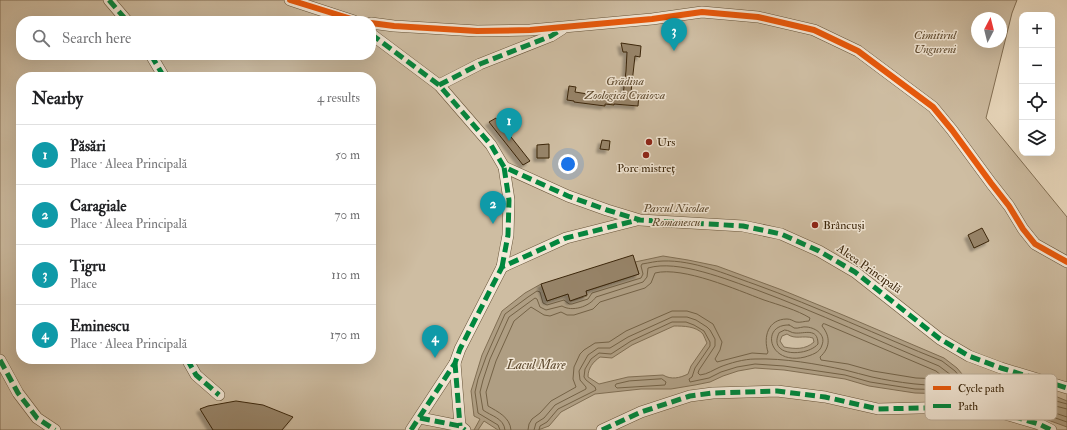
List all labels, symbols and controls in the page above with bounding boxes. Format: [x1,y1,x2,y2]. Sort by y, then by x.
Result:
north arrow [971,12,1007,48]
map controls [1019,12,1055,156]
button: + [1019,12,1055,48]
search box [16,16,376,60]
pin: 3 [661,18,687,51]
icon: search [30,27,52,49]
park label: Cimitirul Ungureni [914,28,957,57]
text: Search here [62,29,131,48]
button: − [1019,48,1055,84]
park label: Grădina Zoologică Craiova [584,74,666,103]
button: locate [1019,84,1055,120]
text: Nearby [32,88,83,109]
text: 4 results [317,90,360,106]
pin: 1 [496,108,522,141]
button: layers [1019,120,1055,156]
place label: Urs [657,135,675,150]
text: Păsări [70,137,106,156]
marker: Urs [644,137,654,147]
text: 1 [43,147,47,163]
text: 50 m [335,147,360,163]
marker: Porc mistreț [641,150,651,160]
your location [558,154,578,174]
text: Place · Aleea Principală [70,156,187,172]
place label: Porc mistreț [617,161,675,176]
pin: 2 [480,191,506,224]
text: Caragiale [70,197,126,216]
park label: Parcul Nicolae Romanescu [642,201,710,230]
text: 2 [42,207,48,223]
text: 70 m [335,207,360,223]
text: Place · Aleea Principală [70,216,187,232]
place label: Brâncuși [823,218,865,233]
marker: Brâncuși [810,220,820,230]
street label: Aleea Principală [833,241,905,298]
text: Tigru [70,257,106,276]
text: 3 [43,267,48,283]
text: 110 m [331,267,360,283]
text: Place [70,276,97,292]
text: Eminescu [70,317,129,336]
pin: 4 [422,325,448,358]
text: 4 [41,327,49,343]
text: 170 m [330,327,360,343]
text: Place · Aleea Principală [70,336,187,352]
water label: Lacul Mare [505,357,566,373]
legend [925,374,1057,420]
text: Cycle path [958,382,1004,396]
text: Path [958,400,978,413]

